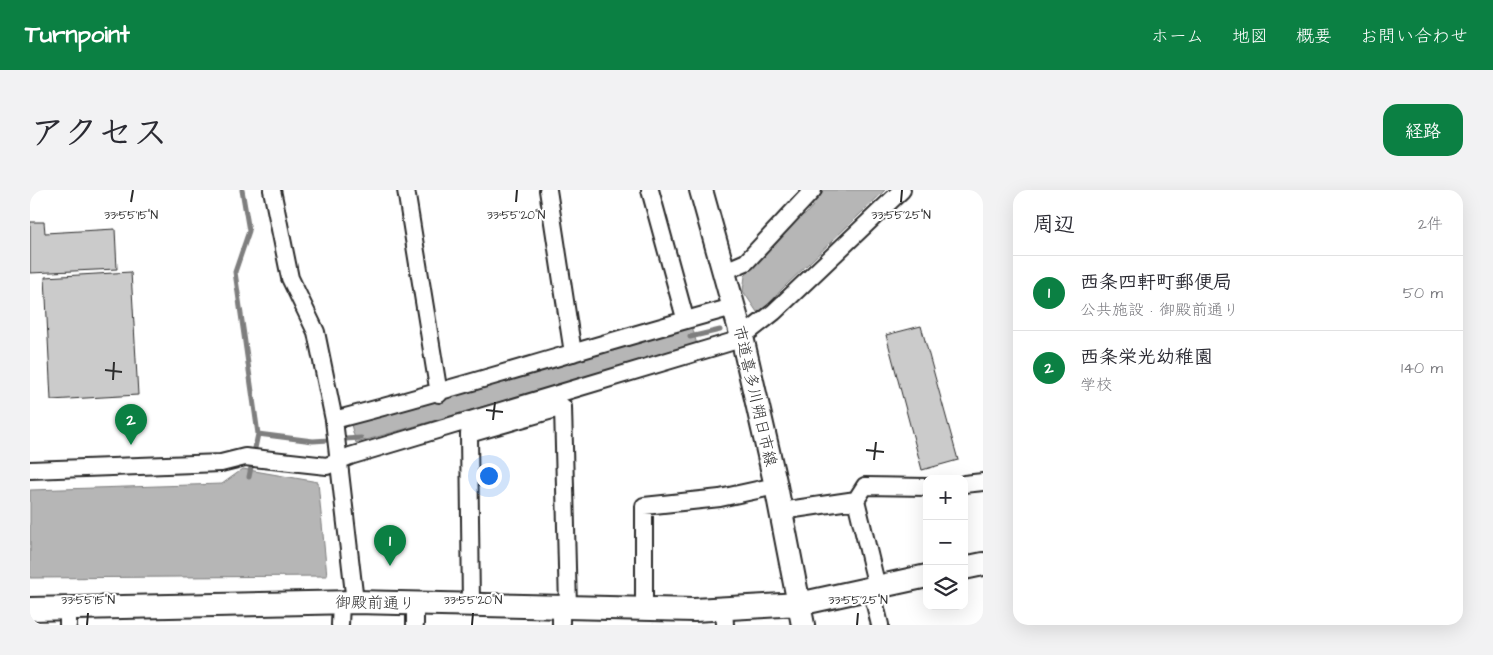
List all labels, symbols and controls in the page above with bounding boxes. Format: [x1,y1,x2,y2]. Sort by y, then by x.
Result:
text: Turnpoint [25,18,130,52]
text: ホーム [1151,24,1204,49]
text: 地図 [1232,24,1268,49]
text: 概要 [1296,24,1332,49]
text: お問い合わせ [1360,24,1468,49]
button: 経路 [1383,104,1463,156]
text: アクセス [30,109,168,158]
text: 33°55'15"N [104,207,159,224]
text: 33°55'20"N [487,207,546,224]
text: 33°55'25"N [871,207,931,224]
text: 周辺 [1033,210,1075,239]
text: 2件 [1418,213,1443,235]
text: 西条四軒町郵便局 [1080,269,1232,296]
text: 1 [1048,282,1050,304]
text: 50 m [1403,282,1443,304]
text: 公共施設 · 御殿前通り [1080,299,1239,321]
street label: 市道喜多川朔日市線 [728,323,782,469]
text: 西条栄光幼稚園 [1080,344,1213,371]
text: 2 [1044,357,1054,379]
text: 140 m [1401,357,1443,379]
text: 学校 [1080,374,1112,396]
pin: 2 [115,404,147,445]
your location [476,463,502,489]
map controls [923,475,968,610]
button: + [923,475,968,520]
button: − [923,520,968,565]
pin: 1 [374,525,406,566]
button: layers [923,565,968,610]
street label: 御殿前通り [335,591,415,615]
text: 33°55'15"N [61,592,116,609]
text: 33°55'20"N [444,592,503,609]
text: 33°55'25"N [828,592,888,609]

